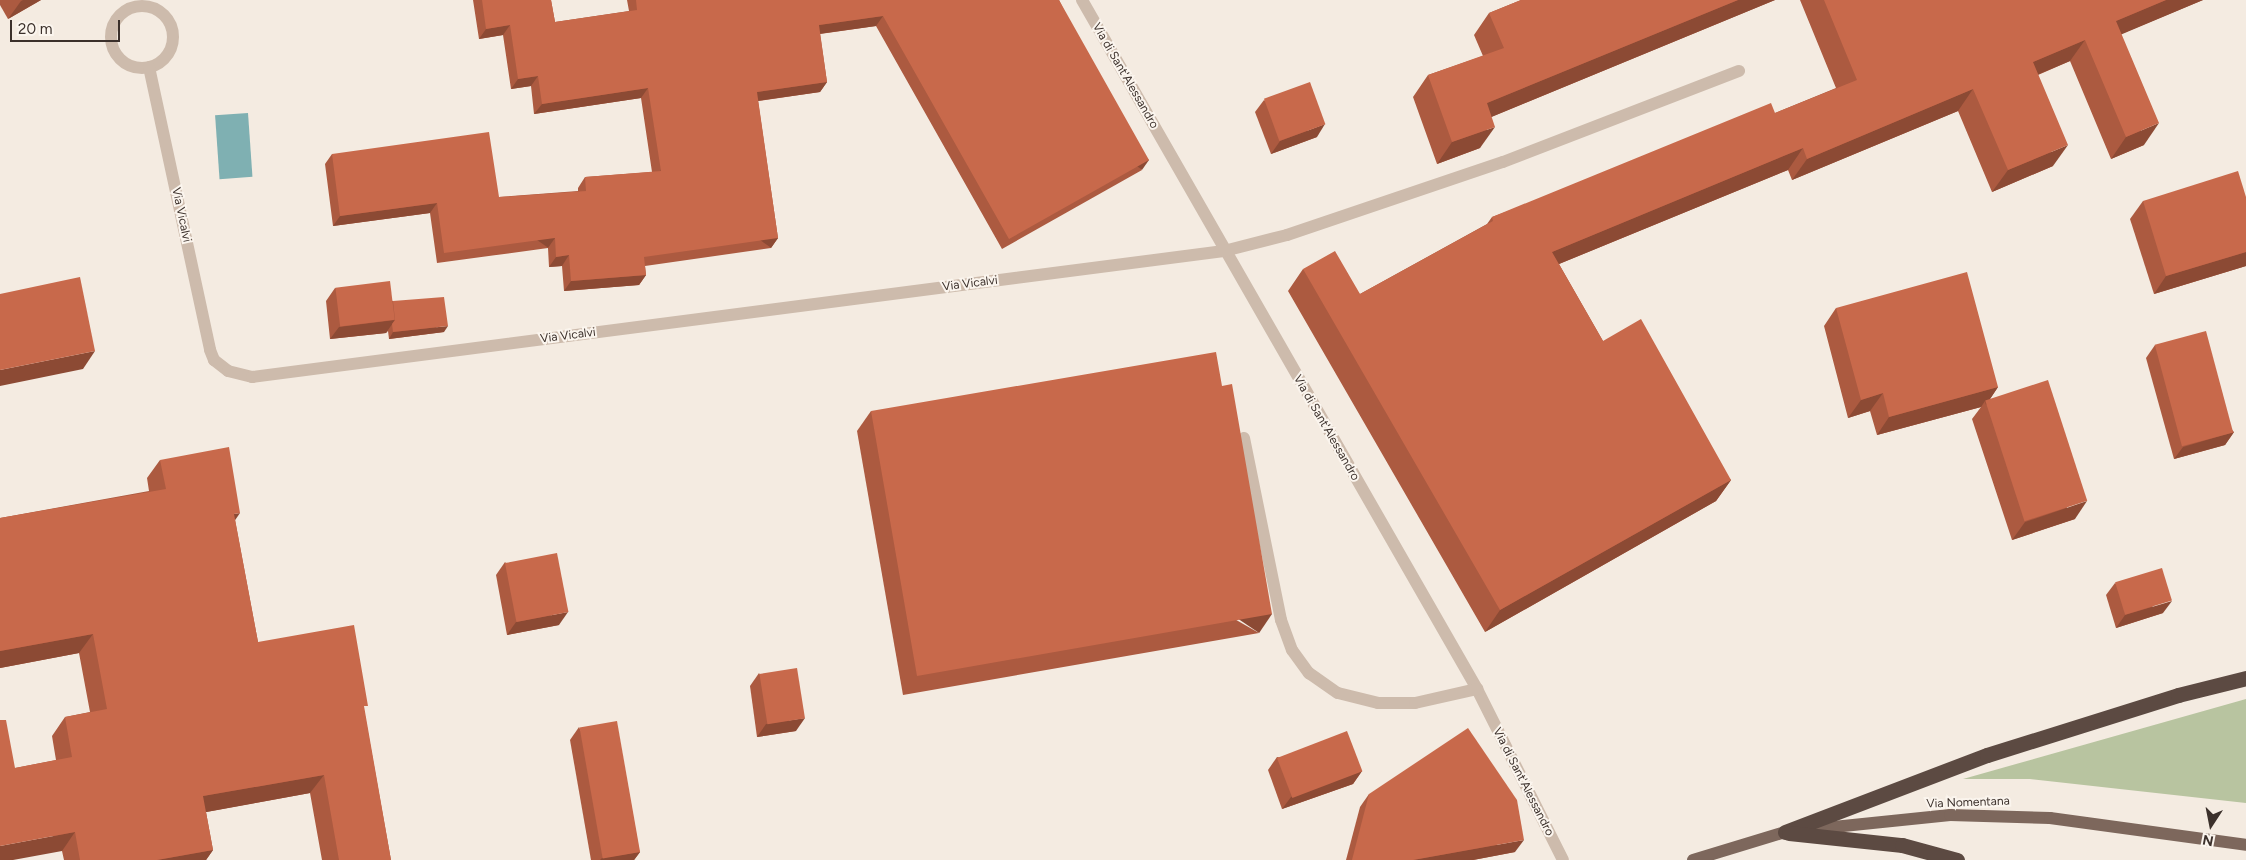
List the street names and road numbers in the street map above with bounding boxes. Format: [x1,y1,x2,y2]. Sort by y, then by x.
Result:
street label: Via di Sant'Alessandro [1089,21,1161,131]
street label: Via Vicalvi [168,186,194,244]
street label: Via Vicalvi [942,273,998,295]
street label: Via Vicalvi [540,325,596,347]
street label: Via di Sant'Alessandro [1290,373,1362,483]
street label: Via di Sant'Alessandro [1489,726,1557,838]
street label: Via Nomentana [1926,794,2010,812]

